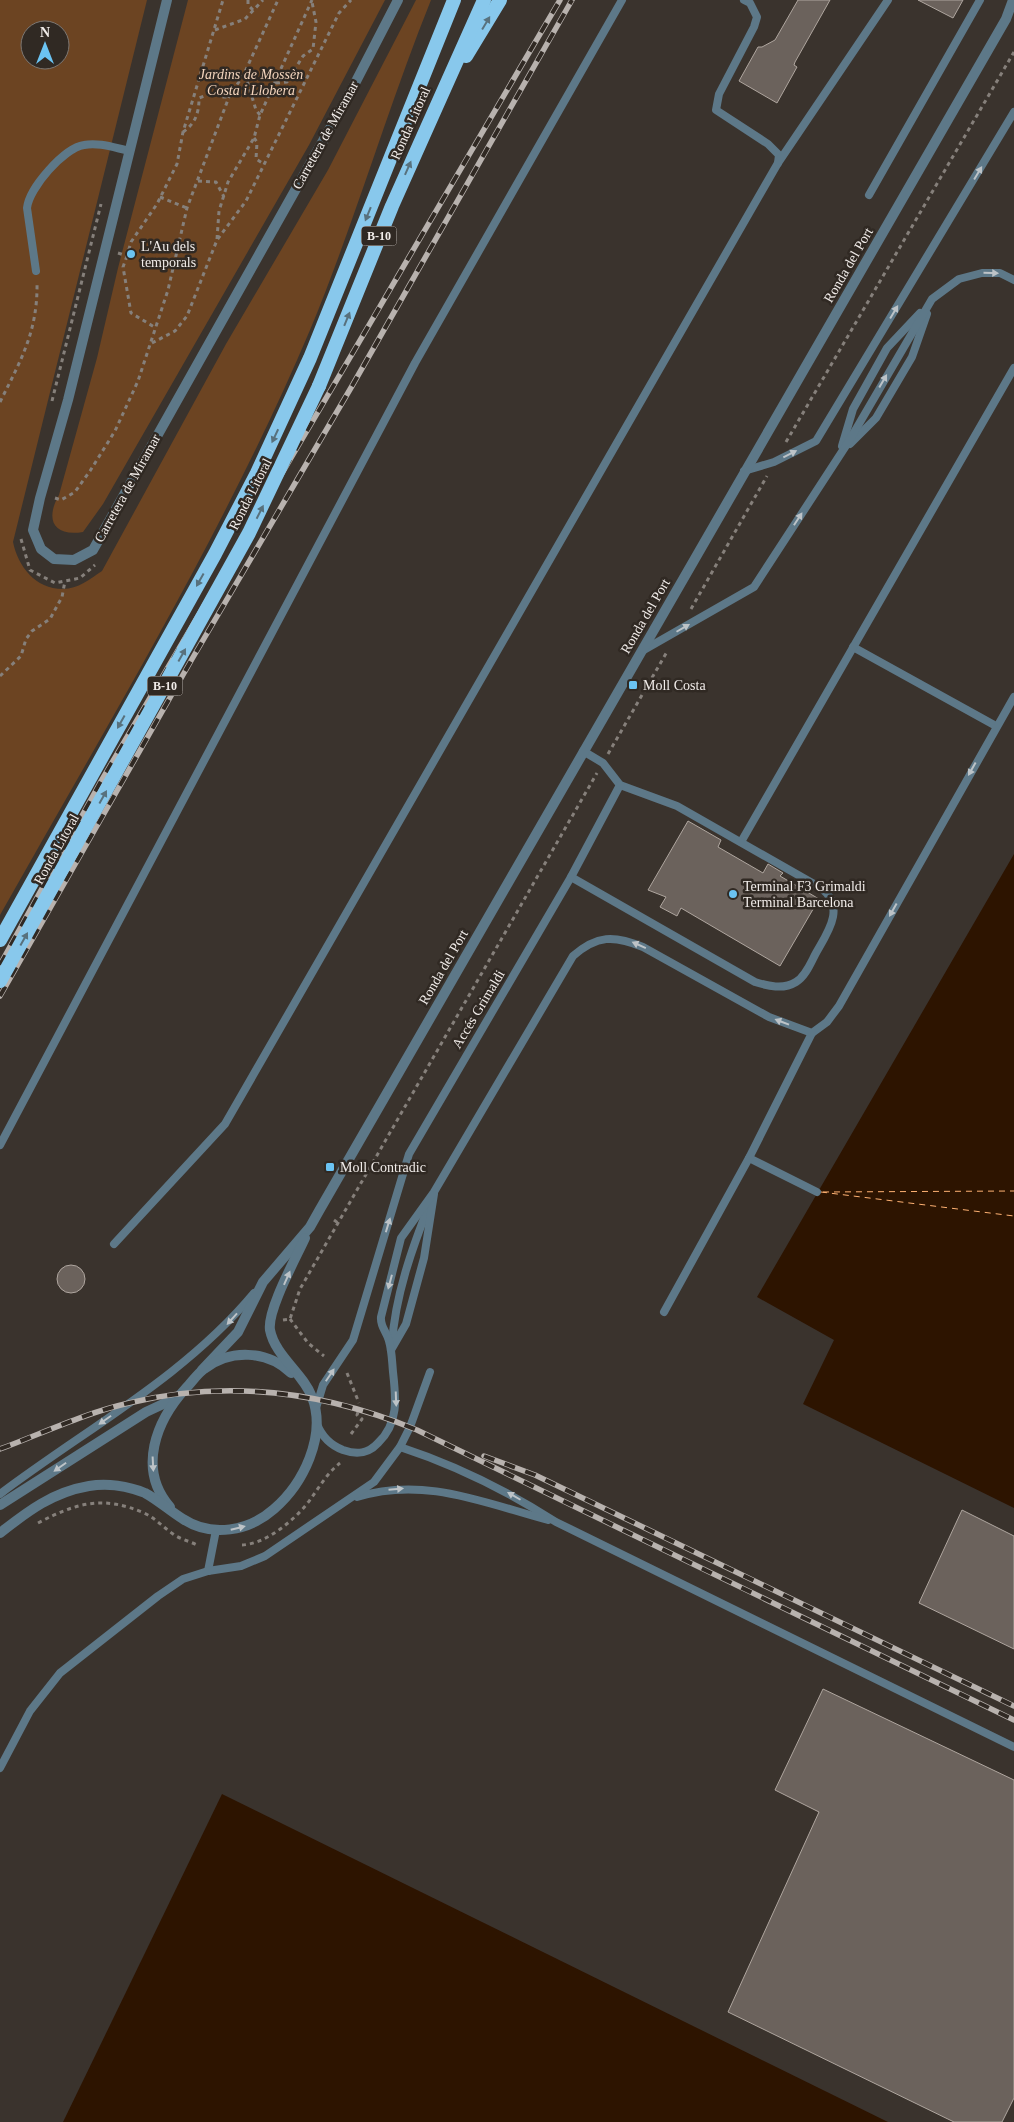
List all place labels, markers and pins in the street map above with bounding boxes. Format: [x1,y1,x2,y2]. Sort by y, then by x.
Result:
place label: L'Au dels temporals [141,239,196,270]
marker: L'Au dels temporals [125,248,137,260]
place label: Moll Costa [643,678,706,693]
marker: Moll Costa [627,679,639,691]
place label: Terminal F3 Grimaldi Terminal Barcelona [743,879,866,910]
marker: Terminal F3 Grimaldi Terminal Barcelona [727,888,739,900]
place label: Moll Contradic [340,1160,426,1175]
marker: Moll Contradic [324,1161,336,1173]

